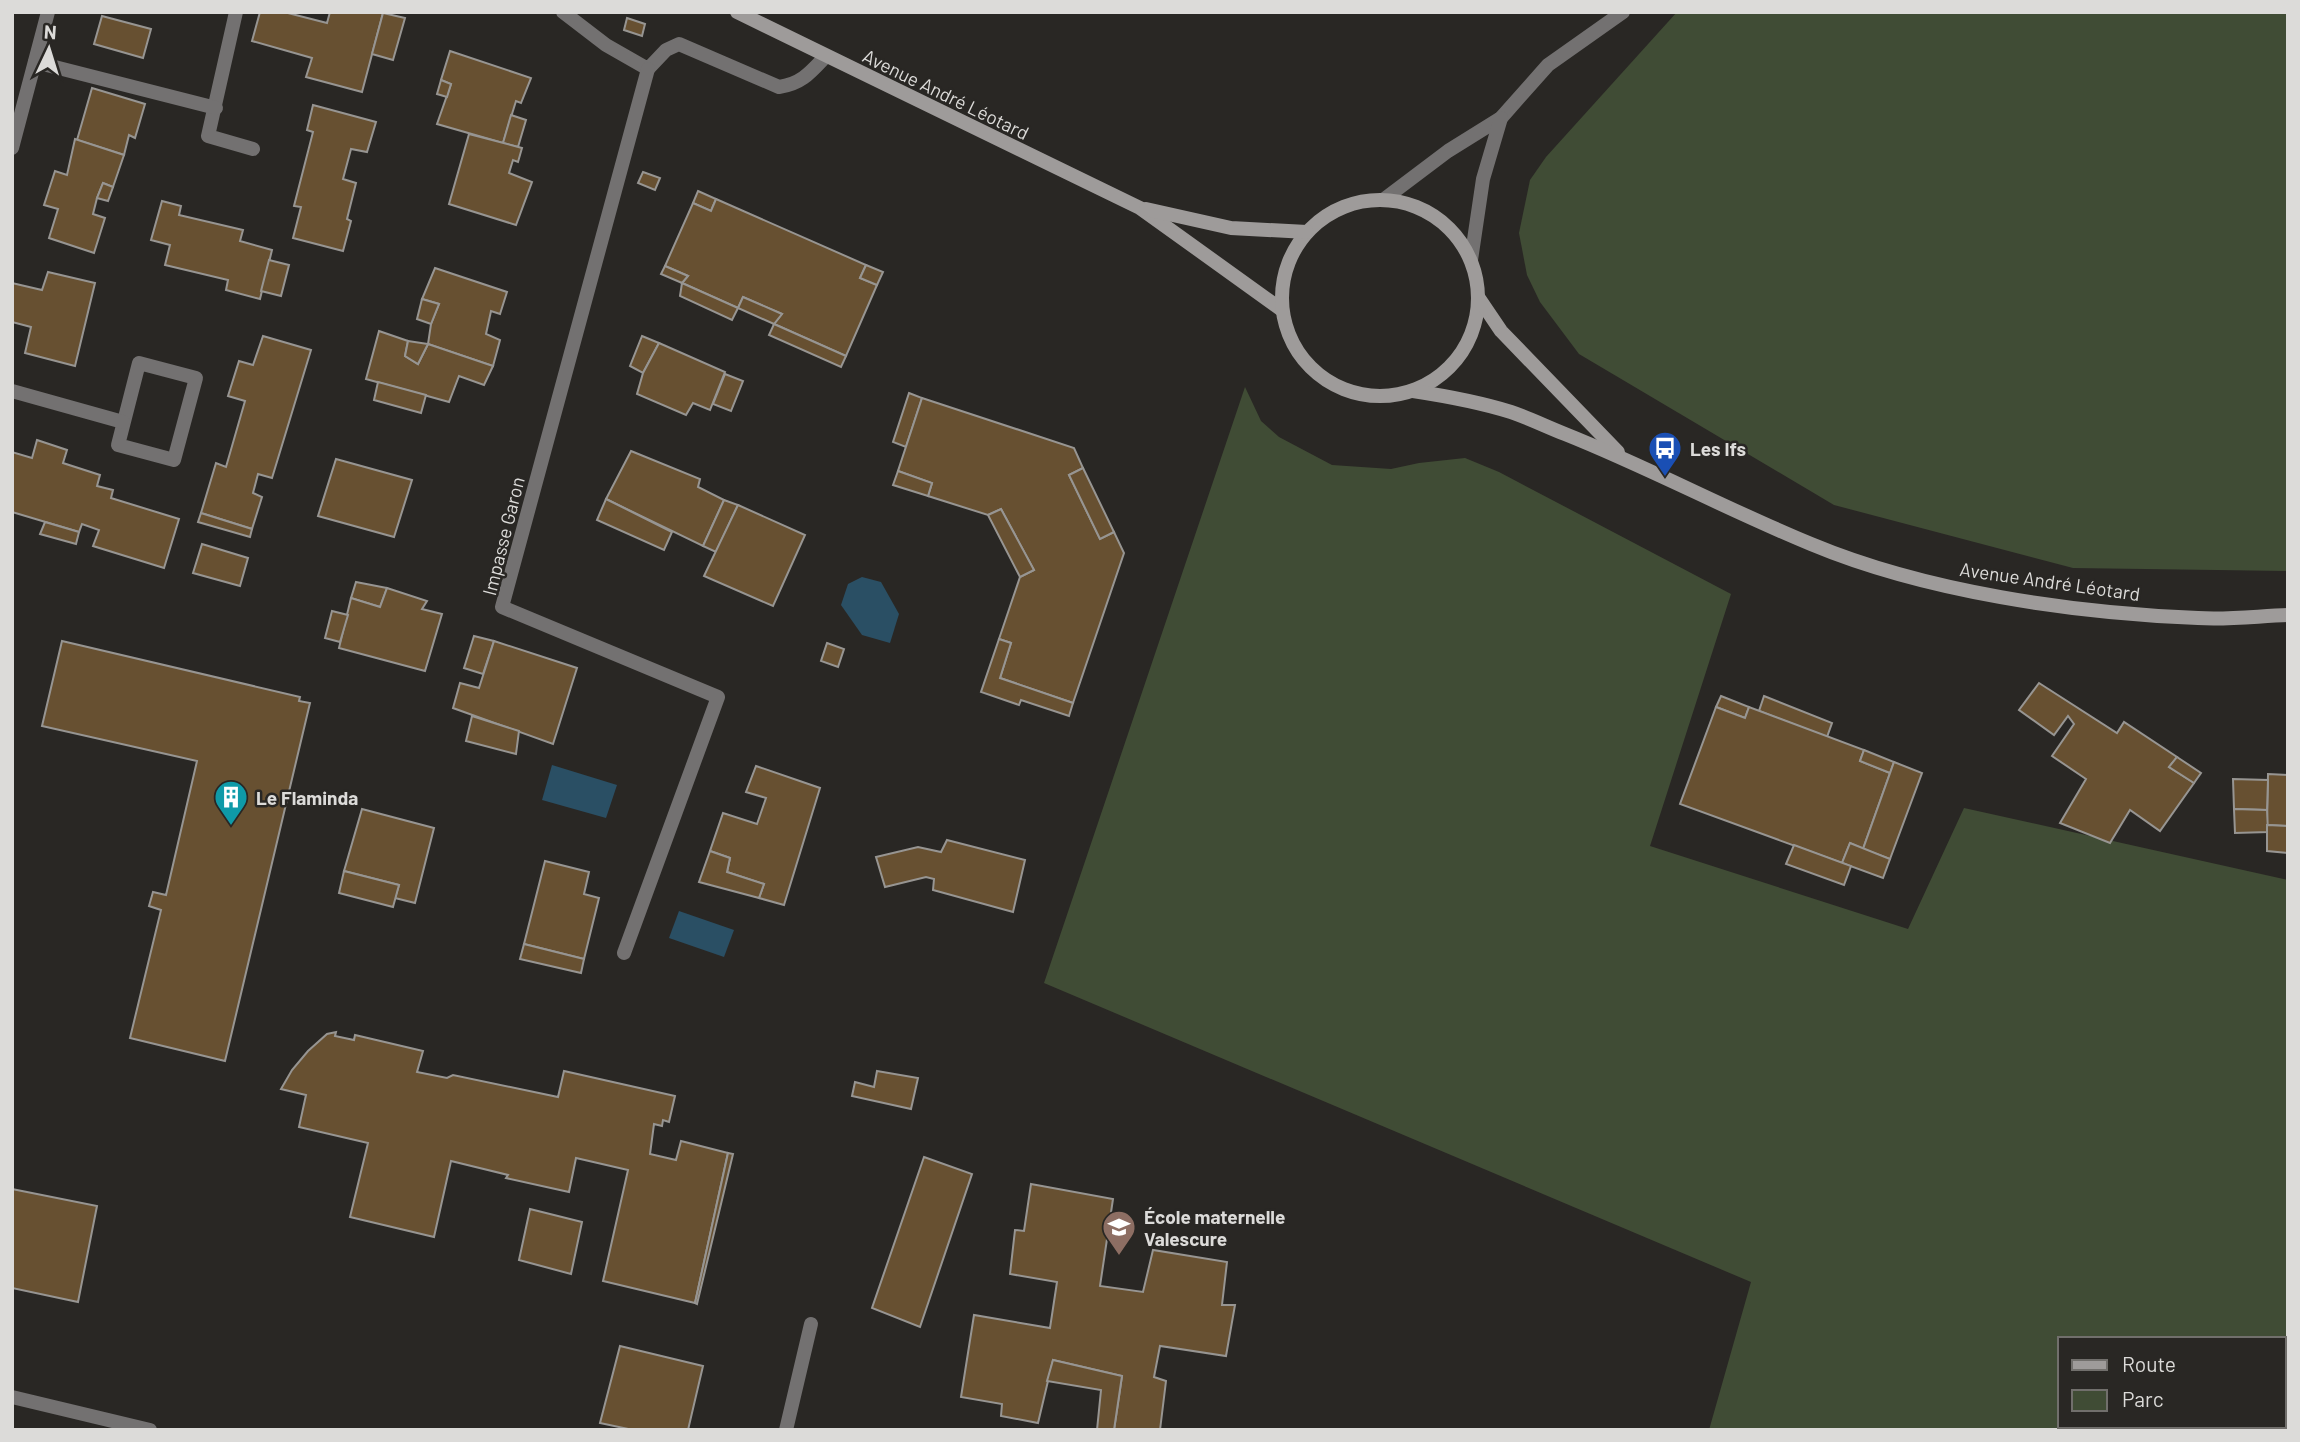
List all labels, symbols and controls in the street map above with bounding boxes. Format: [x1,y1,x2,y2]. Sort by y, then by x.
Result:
north arrow [14,14,84,84]
text: N [43,20,57,43]
street label: Avenue André Léotard [859,44,1033,144]
bus stop icon: Les Ifs [1646,429,1684,478]
place label: Les Ifs [1690,437,1746,460]
street label: Impasse Garon [477,474,529,598]
street label: Avenue André Léotard [1958,557,2142,605]
building icon: Le Flaminda [212,778,250,827]
place label: Le Flaminda [256,786,358,809]
place label: École maternelle Valescure [1144,1205,1285,1250]
school or university icon: École maternelle Valescure [1100,1208,1138,1257]
legend [2058,1337,2286,1428]
text: Route [2122,1351,2176,1376]
text: Parc [2122,1386,2164,1411]

